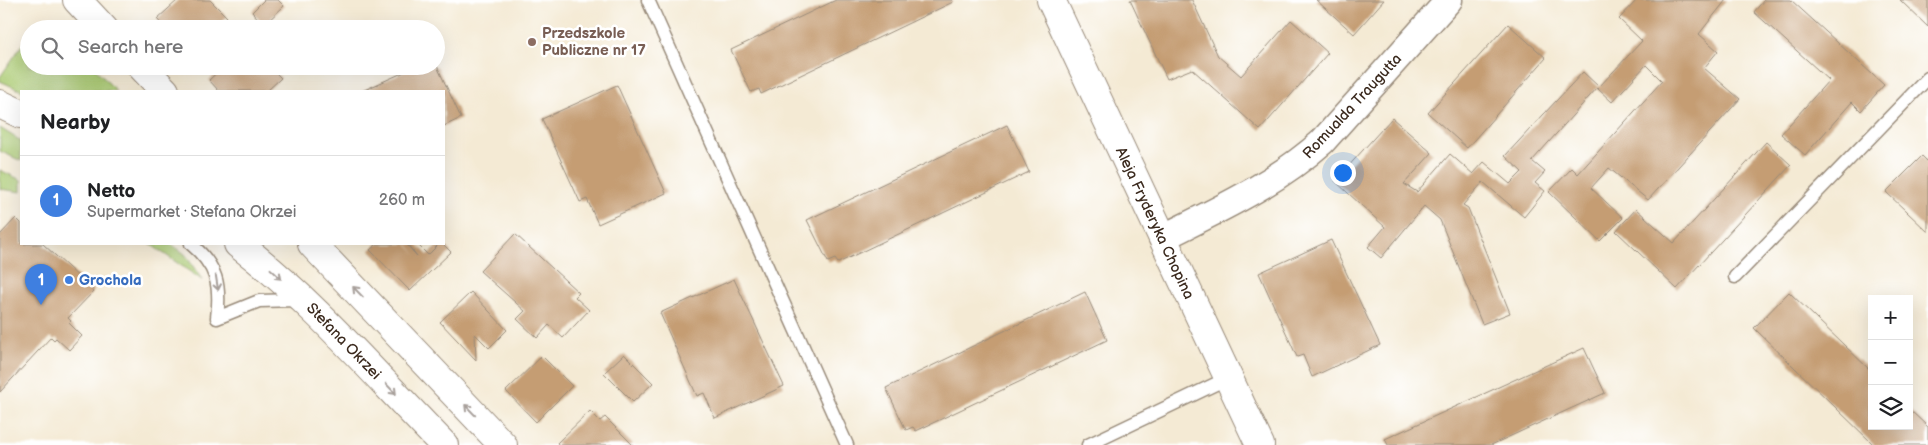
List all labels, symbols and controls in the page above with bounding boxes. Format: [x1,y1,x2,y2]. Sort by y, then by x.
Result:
search box [20,20,445,75]
place label: Przedszkole Publiczne nr 17 [542,24,646,60]
icon: search [38,34,66,62]
text: Search here [78,36,183,59]
marker: Przedszkole Publiczne nr 17 [526,36,538,48]
street label: Romualda Traugutta [1299,50,1406,163]
text: Nearby [40,110,110,135]
street label: Aleja Fryderyka Chopina [1111,144,1198,302]
your location [1330,160,1356,186]
text: Netto [87,180,135,203]
text: 1 [53,191,59,210]
text: 260 m [379,191,425,210]
text: Supermarket · Stefana Okrzei [87,203,296,222]
pin: 1 [25,264,57,305]
one-way arrow [269,269,282,280]
place label: Grochola [79,271,142,290]
marker: Grochola [63,274,75,286]
one-way arrow [213,275,223,291]
one-way arrow [352,286,364,298]
map controls [1868,295,1913,430]
button: + [1868,295,1913,340]
street label: Stefana Okrzei [302,299,385,384]
button: − [1868,340,1913,385]
one-way arrow [385,383,397,396]
button: layers [1868,385,1913,430]
one-way arrow [464,403,476,416]

